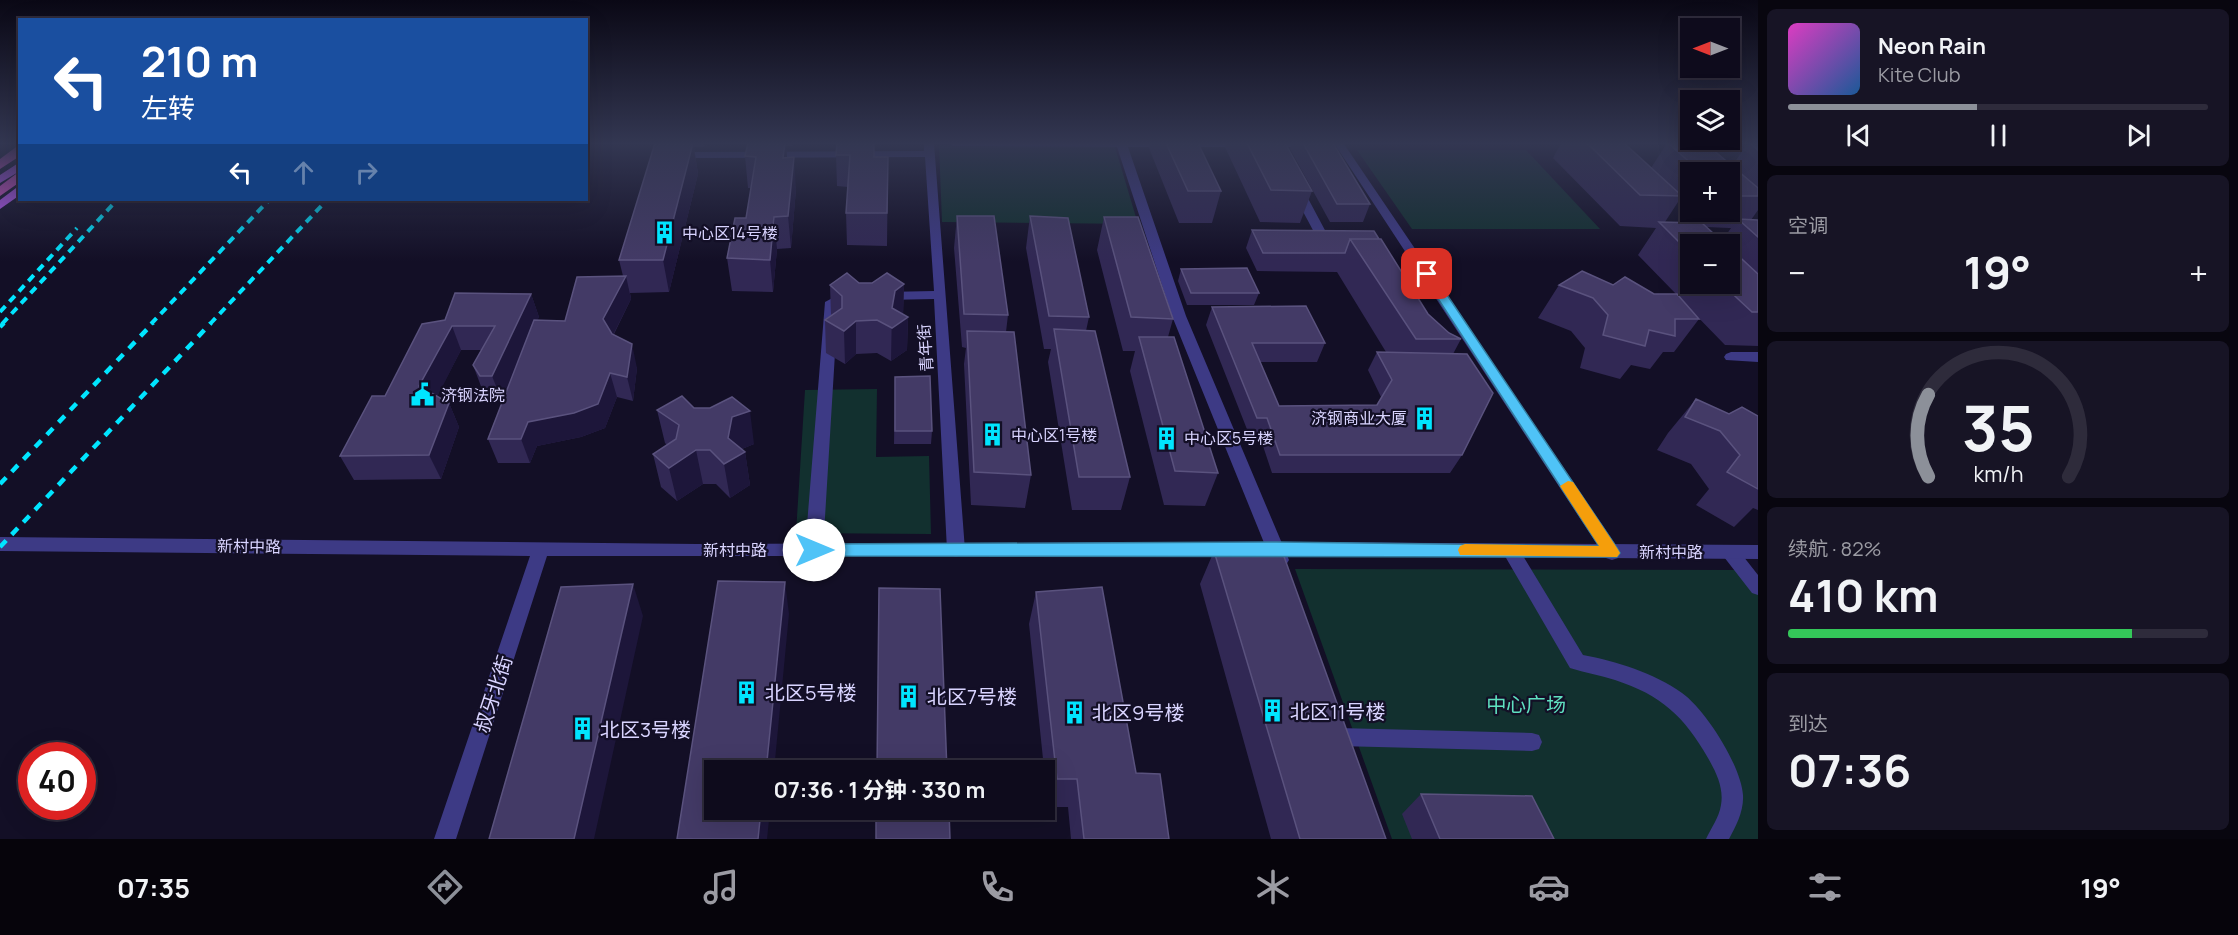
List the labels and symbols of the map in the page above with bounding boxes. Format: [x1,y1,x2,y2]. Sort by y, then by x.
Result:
north arrow [1680,18,1740,78]
building icon: 中心区14号楼 [651,220,677,246]
place label: 中心区14号楼 [682,222,778,244]
pin [1401,248,1452,299]
street label: 青年街 [912,323,938,373]
public building icon: 济钢法院 [410,382,436,408]
place label: 济钢法院 [441,384,505,406]
building icon: 济钢商业大厦 [1412,405,1438,431]
place label: 济钢商业大厦 [1311,407,1407,429]
building icon: 中心区1号楼 [980,422,1006,448]
place label: 中心区1号楼 [1011,424,1097,446]
building icon: 中心区5号楼 [1153,425,1179,451]
place label: 中心区5号楼 [1184,427,1273,449]
position arrow [782,518,846,582]
street label: 新村中路 [217,534,281,558]
street label: 新村中路 [703,539,767,561]
street label: 新村中路 [1639,541,1703,563]
street label: 叔牙北街 [468,652,518,736]
building icon: 北区5号楼 [734,679,760,705]
place label: 北区5号楼 [765,679,857,706]
building icon: 北区7号楼 [896,683,922,709]
place label: 北区7号楼 [927,683,1017,710]
park label: 中心广场 [1486,691,1566,718]
building icon: 北区11号楼 [1259,698,1285,724]
place label: 北区11号楼 [1290,698,1386,725]
building icon: 北区9号楼 [1061,699,1087,725]
place label: 北区9号楼 [1092,699,1184,726]
building icon: 北区3号楼 [569,716,595,742]
place label: 北区3号楼 [600,716,691,743]
speed limit sign: 40 [18,742,96,820]

